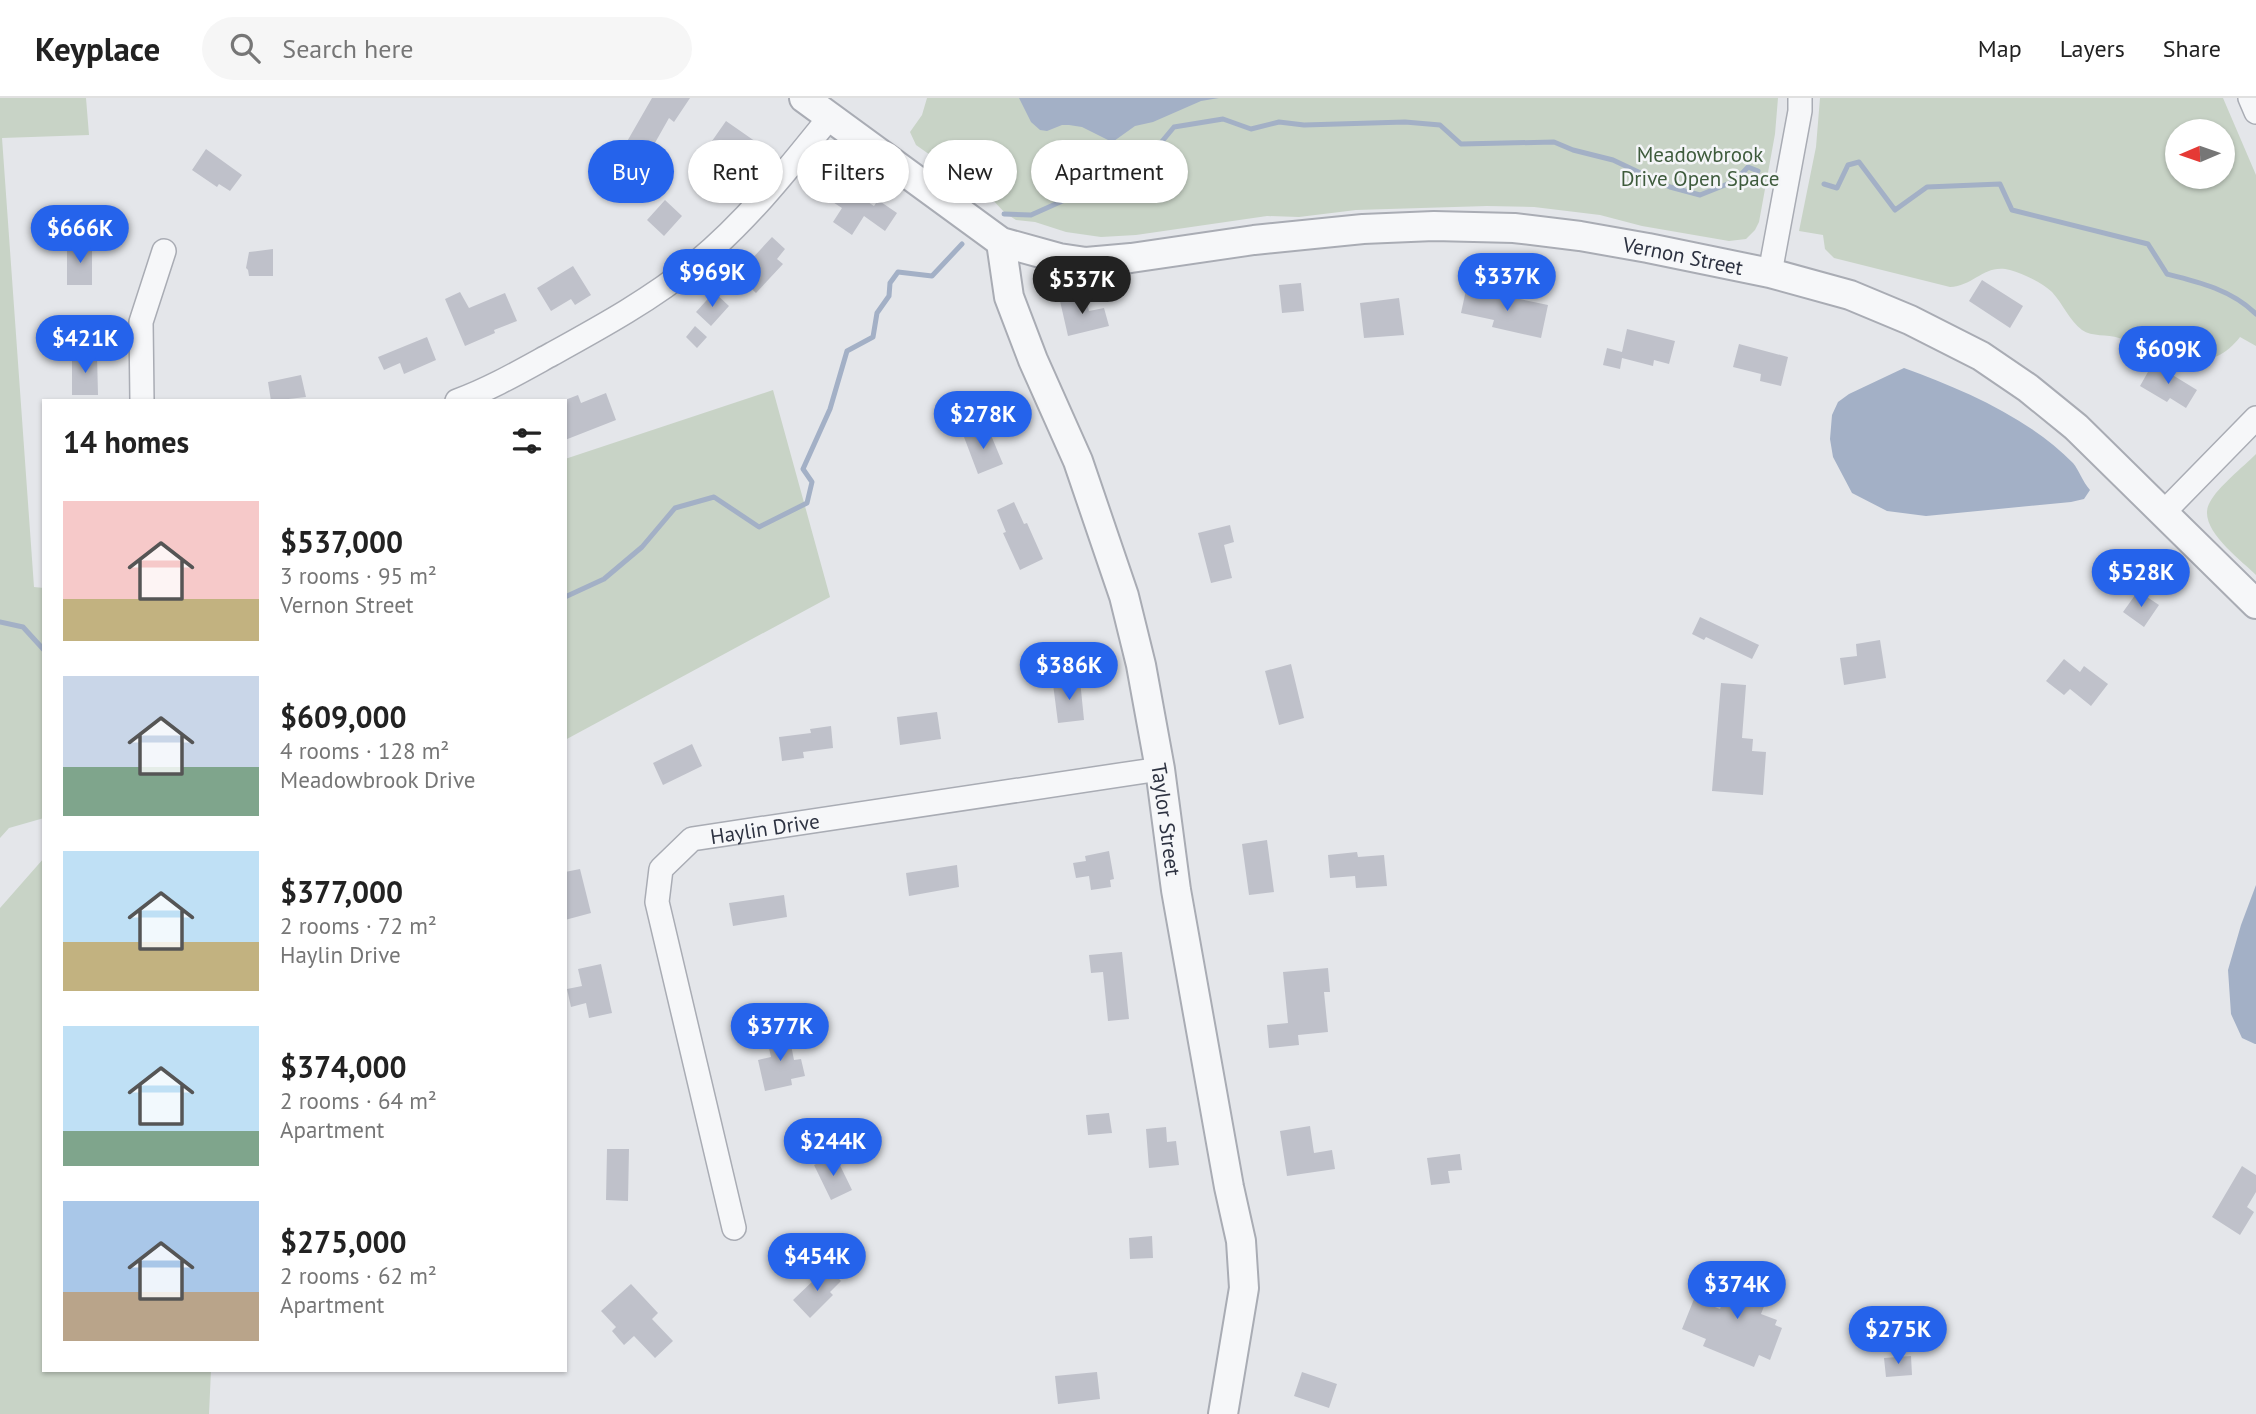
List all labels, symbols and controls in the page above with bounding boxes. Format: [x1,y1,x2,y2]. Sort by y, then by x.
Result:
search box [202,17,692,80]
text: Keyplace [35,27,160,70]
icon: search [226,29,264,67]
text: Search here [282,32,413,65]
text: Map [1978,33,2022,64]
text: Layers [2060,33,2125,64]
text: Share [2163,33,2221,64]
north arrow [2165,119,2235,189]
map controls [2165,119,2235,189]
chip: Buy [588,140,674,203]
chip: Rent [688,140,783,203]
chip: Filters [797,140,909,203]
chip: New [923,140,1017,203]
chip: Apartment [1031,140,1188,203]
park label: Meadowbrook Drive Open Space [1621,141,1779,192]
pin: $666K [31,206,129,265]
text: $666K [47,213,113,242]
street label: Vernon Street [1620,230,1746,281]
pin: $969K [663,250,761,309]
pin: $337K [1458,254,1556,313]
pin: $537K [1033,256,1131,316]
text: $969K [679,257,745,286]
text: $337K [1474,261,1540,290]
text: $537K [1049,264,1115,293]
pin: $421K [36,316,134,375]
text: $421K [52,323,118,352]
pin: $609K [2119,327,2217,386]
text: $609K [2135,334,2201,363]
pin: $278K [934,392,1032,451]
text: $278K [950,399,1016,428]
text: 14 homes [63,422,189,461]
icon: filters [508,422,546,460]
text: $537,000 [280,522,403,561]
icon: home [119,529,203,613]
pin: $528K [2092,550,2190,609]
text: $528K [2108,557,2174,586]
text: 3 rooms · 95 m² [280,561,437,590]
text: Vernon Street [280,590,414,619]
pin: $386K [1020,642,1118,702]
text: $386K [1036,650,1102,679]
text: $609,000 [280,697,407,736]
icon: home [119,704,203,788]
text: 4 rooms · 128 m² [280,736,449,765]
street label: Taylor Street [1146,761,1188,878]
text: Meadowbrook Drive [280,765,476,794]
street label: Haylin Drive [708,807,821,850]
text: $377,000 [280,872,403,911]
icon: home [119,879,203,963]
text: 2 rooms · 72 m² [280,911,437,940]
text: Haylin Drive [280,940,401,969]
pin: $377K [731,1004,829,1063]
text: $377K [747,1011,813,1040]
text: $374,000 [280,1047,407,1086]
icon: home [119,1054,203,1138]
text: 2 rooms · 64 m² [280,1086,437,1115]
text: Apartment [280,1115,384,1144]
pin: $244K [784,1118,882,1178]
text: $244K [800,1126,866,1155]
text: $275,000 [280,1222,407,1261]
icon: home [119,1229,203,1313]
pin: $454K [768,1234,866,1293]
text: $454K [784,1241,850,1270]
text: 2 rooms · 62 m² [280,1261,437,1290]
pin: $374K [1688,1262,1786,1321]
text: $374K [1704,1269,1770,1298]
text: Apartment [280,1290,384,1319]
pin: $275K [1849,1306,1947,1366]
text: $275K [1865,1314,1931,1343]

